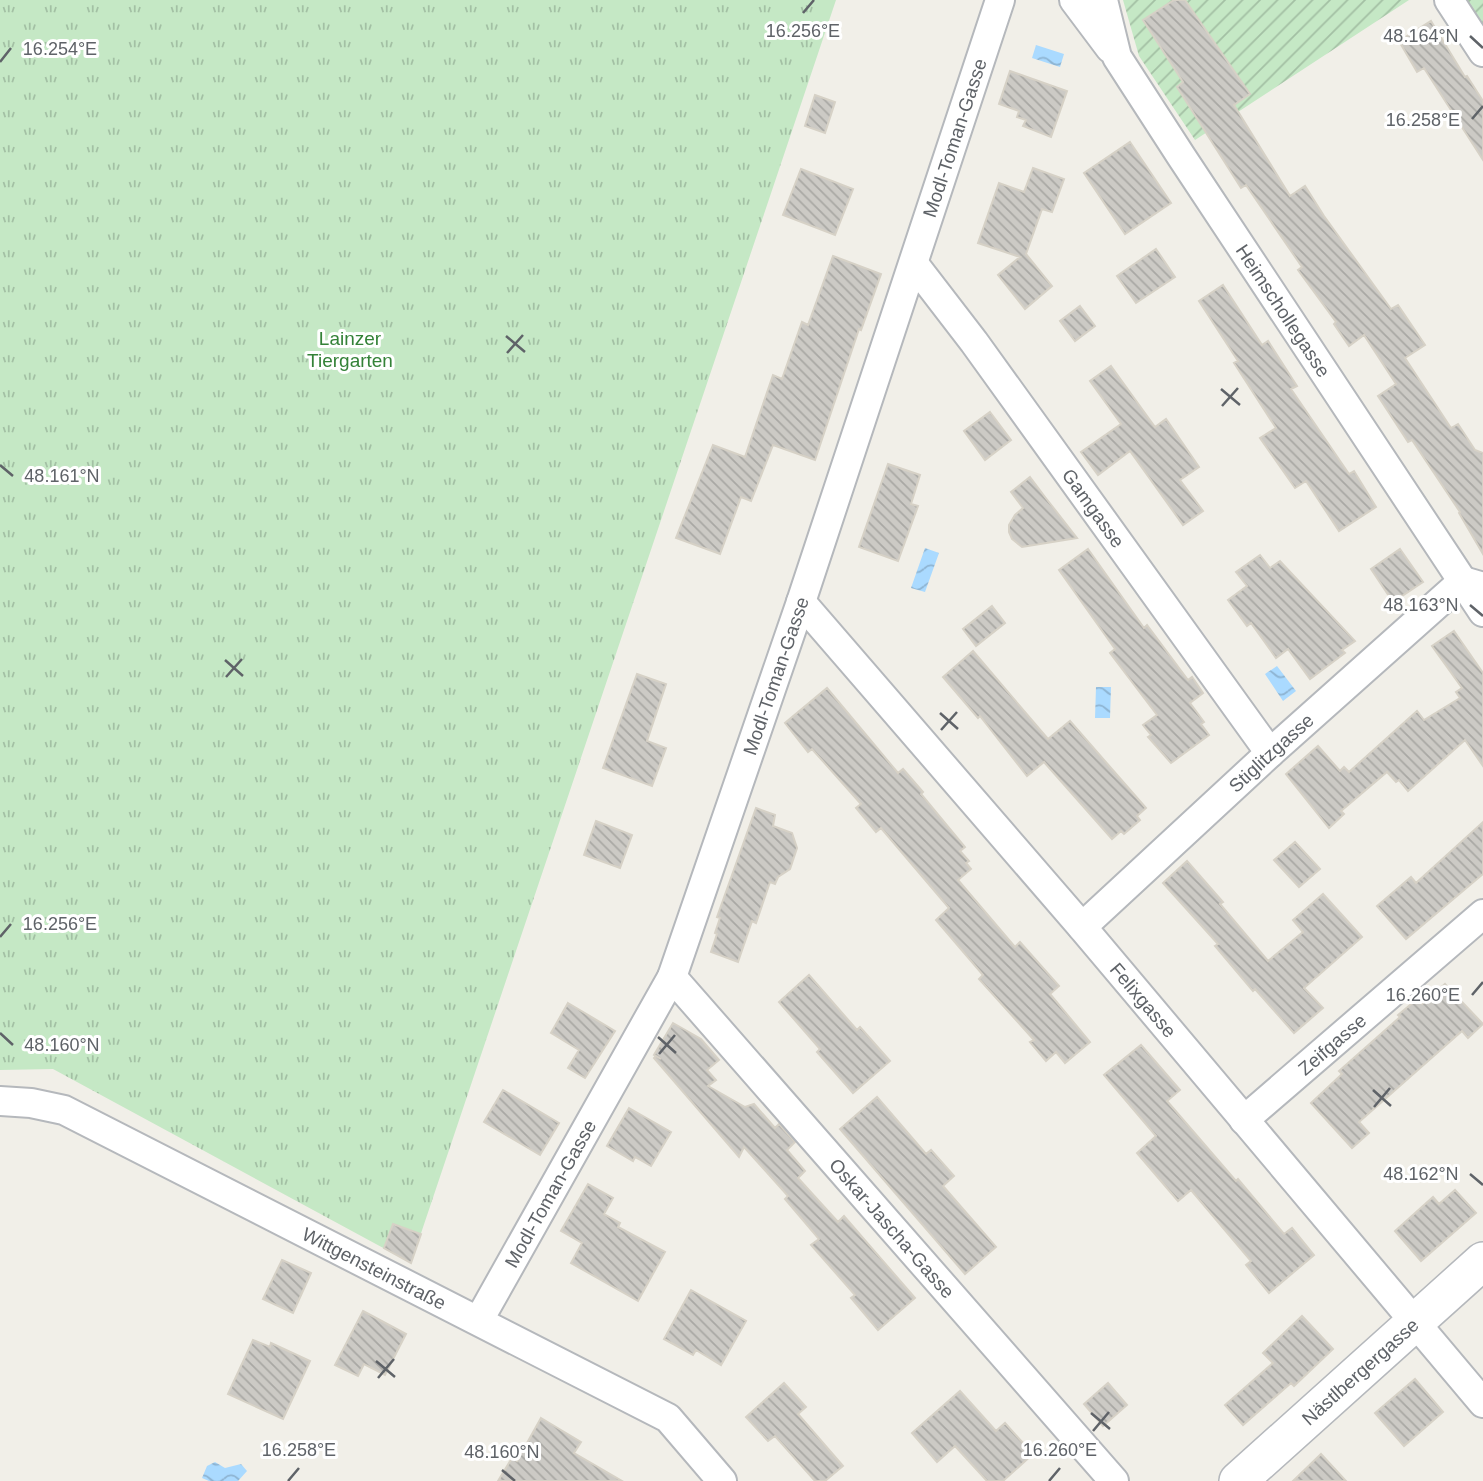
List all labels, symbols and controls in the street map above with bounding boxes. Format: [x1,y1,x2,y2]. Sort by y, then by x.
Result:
text: 16.256°E [766,21,840,41]
text: 48.164°N [1383,26,1459,46]
text: 16.254°E [23,39,97,59]
street label: Modl-Toman-Gasse [919,56,991,220]
text: 16.258°E [1386,110,1460,130]
street label: Heimschollegasse [1232,241,1334,381]
park label: Lainzer Tiergarten [307,328,393,371]
street label: Gamgasse [1058,465,1129,552]
text: 48.161°N [24,466,100,486]
street label: Modl-Toman-Gasse [739,594,813,758]
text: 48.163°N [1383,595,1459,615]
street label: Stiglitzgasse [1225,709,1318,797]
text: 16.256°E [23,914,97,934]
street label: Felixgasse [1106,959,1180,1042]
text: 16.260°E [1386,985,1460,1005]
street label: Zeifgasse [1294,1010,1370,1080]
text: 48.160°N [24,1035,100,1055]
street label: Modl-Toman-Gasse [501,1116,600,1271]
street label: Oskar-Jascha-Gasse [825,1154,959,1302]
text: 48.162°N [1383,1164,1459,1184]
street label: Wittgensteinstraße [299,1223,449,1314]
street label: Nästlbergergasse [1298,1314,1423,1429]
text: 16.258°E [262,1440,336,1460]
text: 16.260°E [1023,1440,1097,1460]
text: 48.160°N [464,1442,540,1462]

